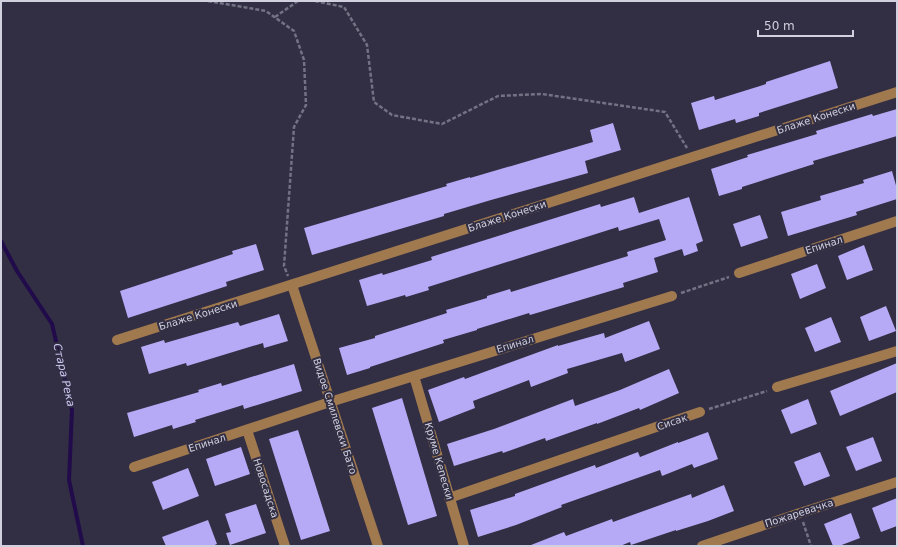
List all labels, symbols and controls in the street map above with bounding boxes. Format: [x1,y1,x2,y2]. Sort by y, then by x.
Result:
scale bar [758,12,853,38]
text: 50 m [764,19,795,33]
street label: Блаже Конески [775,100,857,136]
street label: Блаже Конески [466,198,548,234]
street label: Епинал [804,234,844,256]
street label: Блаже Конески [157,298,239,332]
street label: Епинал [495,333,535,355]
water label: Стара Река [50,342,78,408]
street label: Видое Смилевски Бато [311,357,359,475]
street label: Сисак [655,412,689,432]
street label: Круме Кепески [423,421,455,501]
street label: Епинал [187,432,227,454]
street label: Новосадска [251,457,281,519]
street label: Пожаревачка [763,497,835,529]

